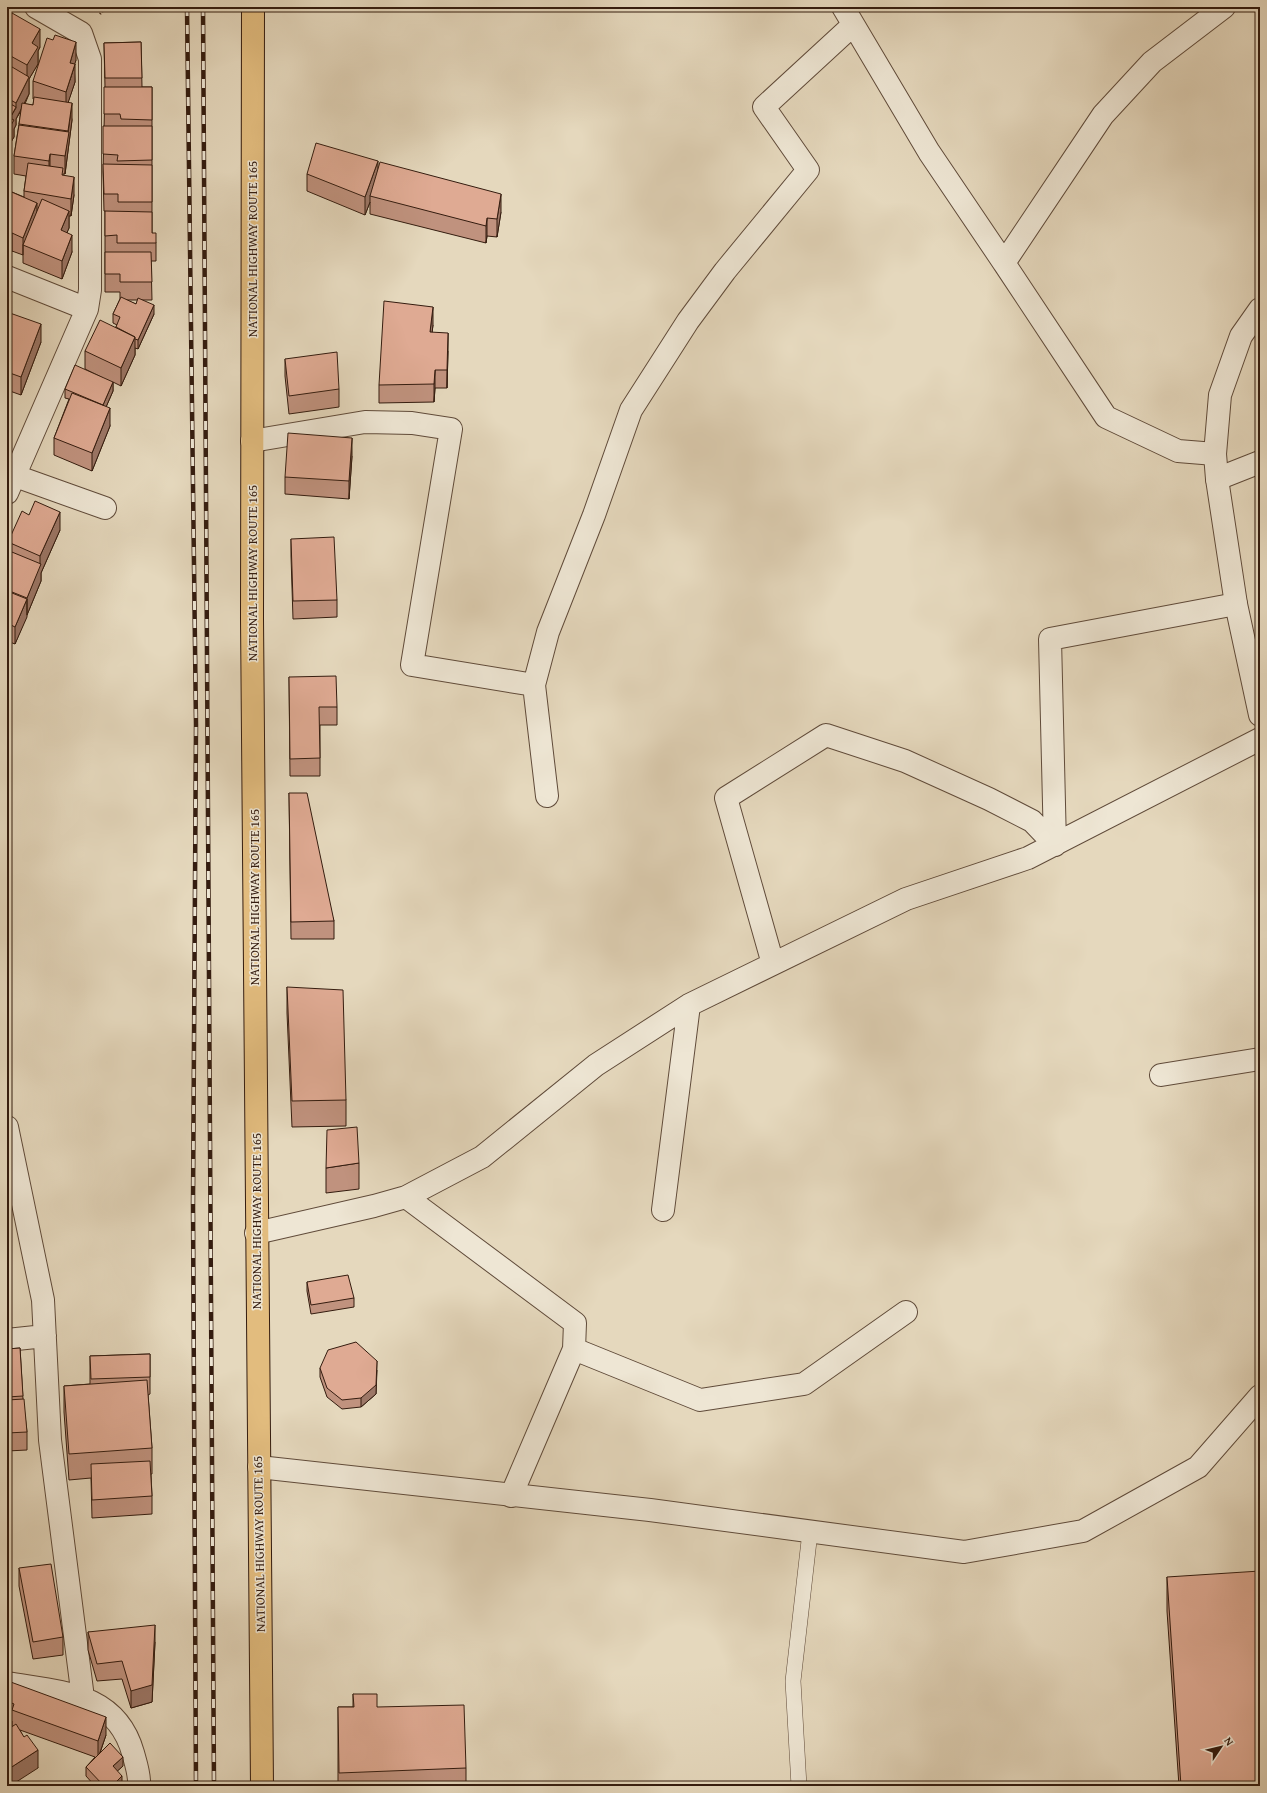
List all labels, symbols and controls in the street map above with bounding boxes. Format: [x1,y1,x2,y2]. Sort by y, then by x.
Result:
street label: NATIONAL HIGHWAY ROUTE 165 [243,161,262,337]
street label: NATIONAL HIGHWAY ROUTE 165 [243,485,262,661]
street label: NATIONAL HIGHWAY ROUTE 165 [245,809,264,985]
street label: NATIONAL HIGHWAY ROUTE 165 [247,1133,266,1309]
street label: NATIONAL HIGHWAY ROUTE 165 [248,1456,270,1632]
north arrow [1201,1727,1241,1767]
text: N [1221,1734,1238,1749]

